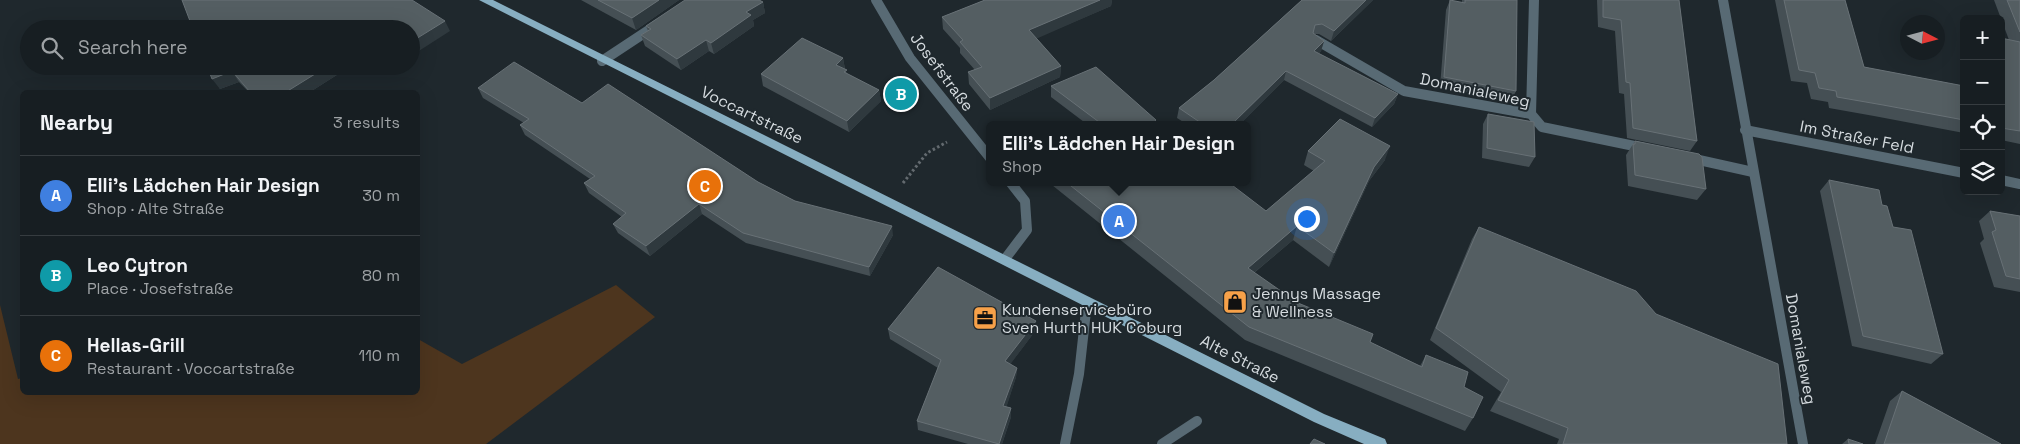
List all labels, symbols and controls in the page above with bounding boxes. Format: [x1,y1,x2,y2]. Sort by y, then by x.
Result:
north arrow [1900,15,1945,60]
map controls [1960,15,2005,195]
button: + [1960,15,2005,60]
search box [20,20,420,75]
street label: Josefstraße [905,28,979,116]
icon: search [38,34,66,62]
text: Search here [78,35,188,60]
button: − [1960,60,2005,105]
street label: Domanialeweg [1418,68,1532,112]
pin: B [885,75,917,113]
street label: Voccartstraße [697,81,807,149]
button: locate [1960,105,2005,150]
text: Nearby [40,109,113,136]
text: 3 results [333,112,400,133]
street label: Im Straßer Feld [1798,116,1916,158]
popup [986,121,1251,186]
text: Elli's Lädchen Hair Design [1002,131,1235,156]
button: layers [1960,150,2005,195]
text: Shop [1002,156,1042,177]
pin: C [689,167,721,205]
text: Elli's Lädchen Hair Design [87,173,320,198]
text: A [51,185,61,206]
text: 30 m [362,185,400,206]
text: Shop · Alte Straße [87,198,224,219]
pin: A [1103,202,1135,240]
your location [1294,206,1320,232]
text: Leo Cytron [87,253,188,278]
text: B [51,265,61,286]
text: 80 m [362,265,400,286]
text: Place · Josefstraße [87,278,233,299]
place label: Jennys Massage & Wellness [1252,283,1381,322]
shop icon: Jennys Massage & Wellness [1222,289,1248,315]
street label: Domanialeweg [1781,292,1821,406]
place label: Kundenservicebüro Sven Hurth HUK Coburg [1002,299,1182,338]
office icon: Kundenservicebüro Sven Hurth HUK Coburg [972,305,998,331]
street label: Alte Straße [1197,330,1283,388]
text: Hellas-Grill [87,333,185,358]
text: C [51,345,61,366]
text: 110 m [358,345,400,366]
text: Restaurant · Voccartstraße [87,358,295,379]

